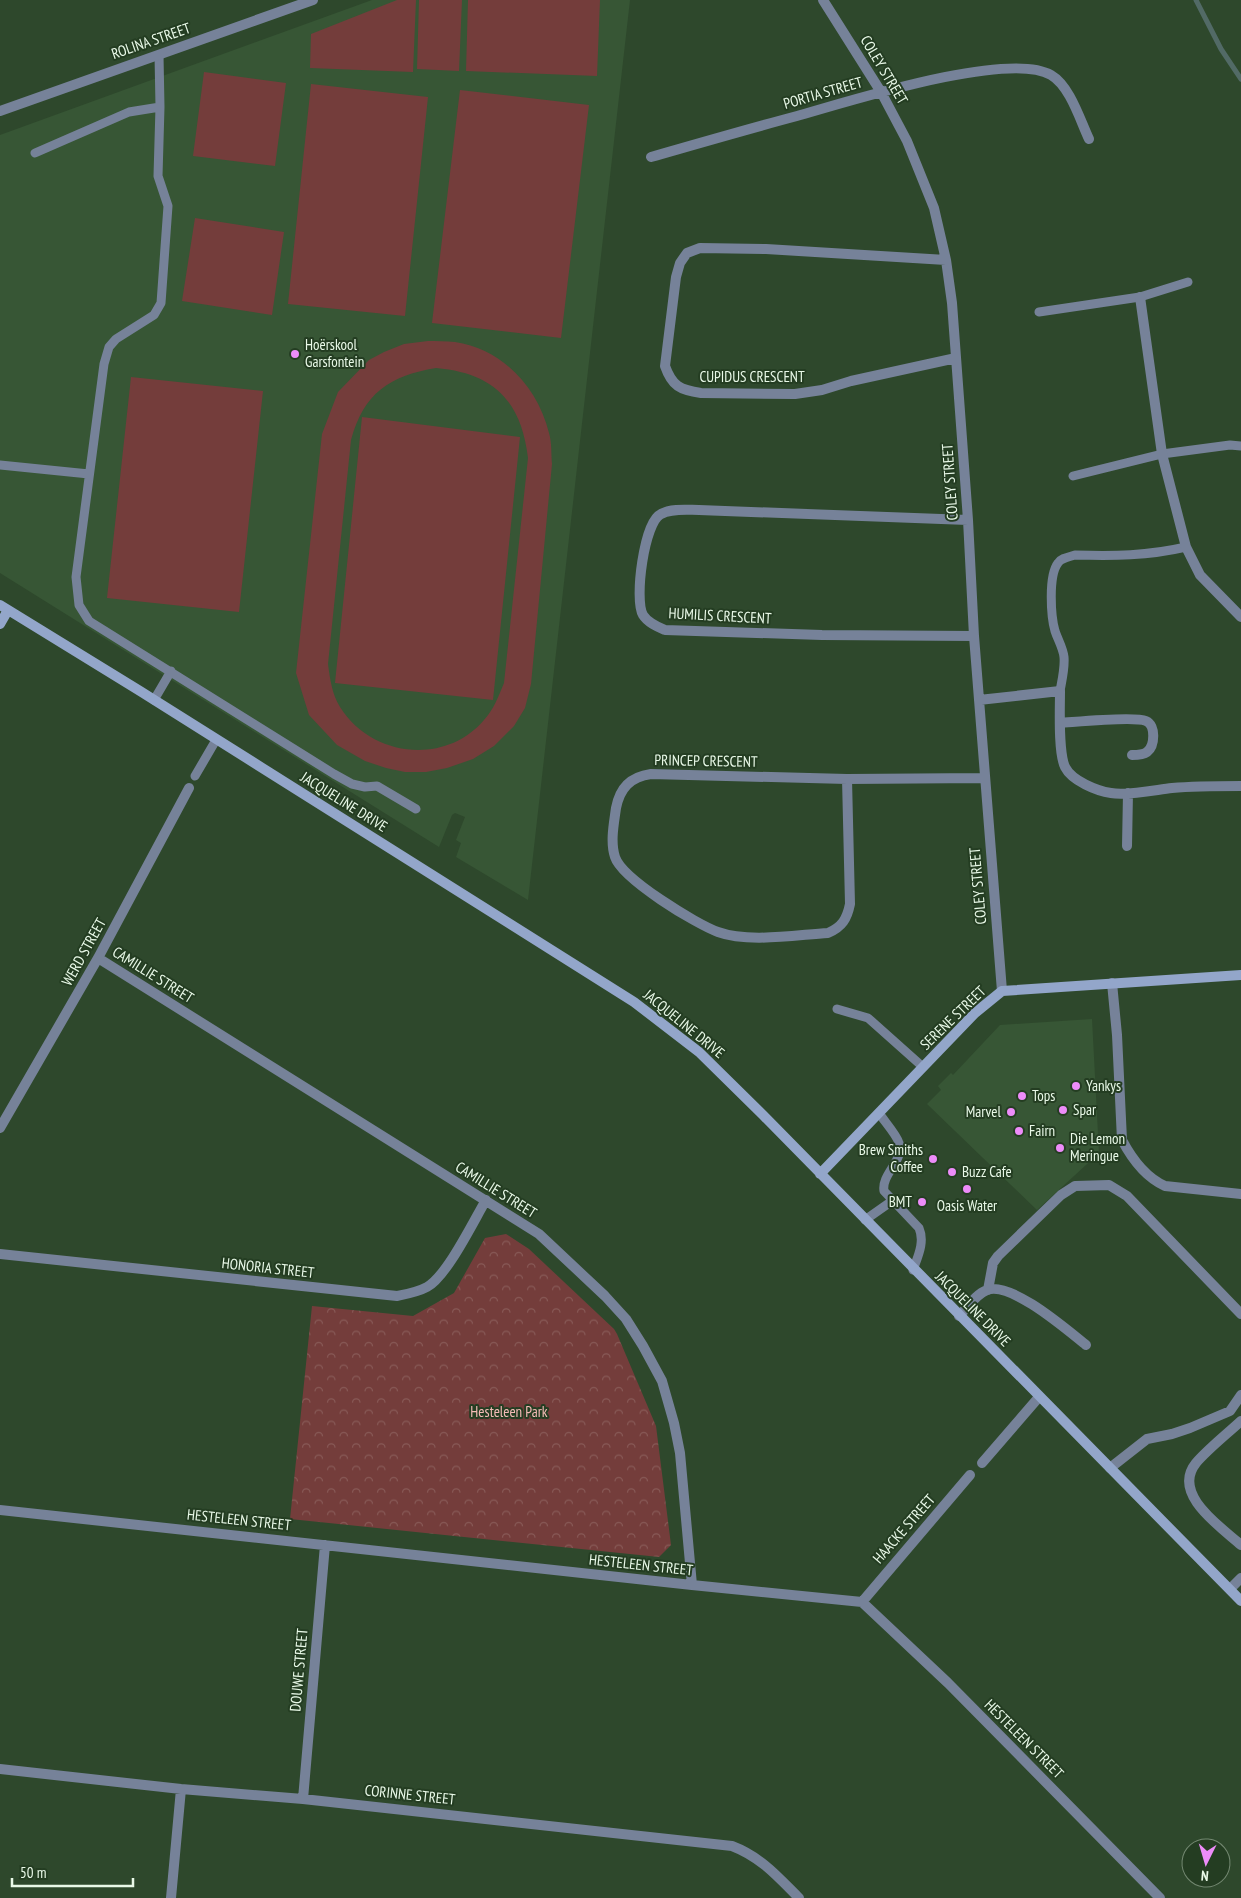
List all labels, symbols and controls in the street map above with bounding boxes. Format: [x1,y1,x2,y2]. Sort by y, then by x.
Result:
street label: ROLINA STREET [109,18,193,63]
street label: COLEY STREET [856,32,913,108]
street label: PORTIA STREET [781,72,865,113]
place label: Hoërskool Garsfontein [305,335,364,371]
marker: Hoërskool Garsfontein [289,348,301,360]
street label: CUPIDUS CRESCENT [699,367,805,386]
street label: COLEY STREET [937,443,962,521]
street label: HUMILIS CRESCENT [668,603,772,628]
street label: PRINCEP CRESCENT [654,750,758,771]
street label: JACQUELINE DRIVE [296,767,391,836]
street label: COLEY STREET [965,847,990,925]
street label: WERD STREET [57,914,110,989]
street label: CAMILLIE STREET [109,942,198,1007]
street label: SERENE STREET [916,981,990,1054]
street label: JACQUELINE DRIVE [639,985,729,1062]
place label: Yankys [1086,1076,1121,1095]
marker: Yankys [1070,1080,1082,1092]
place label: Tops [1032,1086,1055,1105]
marker: Tops [1016,1090,1028,1102]
place label: Spar [1073,1100,1097,1119]
place label: Marvel [966,1102,1001,1121]
marker: Spar [1057,1104,1069,1116]
marker: Marvel [1005,1106,1017,1118]
place label: Fairn [1029,1121,1055,1140]
marker: Fairn [1013,1125,1025,1137]
place label: Die Lemon Meringue [1070,1129,1125,1165]
place label: Brew Smiths Coffee [859,1140,923,1176]
marker: Die Lemon Meringue [1054,1142,1066,1154]
marker: Brew Smiths Coffee [927,1153,939,1165]
street label: CAMILLIE STREET [452,1157,541,1222]
place label: Buzz Cafe [962,1162,1012,1181]
marker: Buzz Cafe [946,1166,958,1178]
marker: Oasis Water [961,1183,973,1195]
place label: BMT [889,1192,912,1211]
marker: BMT [916,1196,928,1208]
place label: Oasis Water [937,1196,998,1215]
street label: HONORIA STREET [221,1253,316,1282]
street label: JACQUELINE DRIVE [931,1266,1015,1350]
park label: Hesteleen Park [470,1402,548,1421]
street label: HAACKE STREET [868,1490,939,1567]
street label: HESTELEEN STREET [186,1505,292,1534]
street label: HESTELEEN STREET [588,1550,694,1579]
street label: DOUWE STREET [285,1627,312,1712]
street label: HESTELEEN STREET [981,1695,1068,1782]
street label: CORINNE STREET [364,1780,457,1809]
north arrow [1181,1838,1231,1888]
scale bar [12,1856,134,1888]
text: 50 m [20,1863,46,1882]
text: N [1200,1867,1209,1885]

